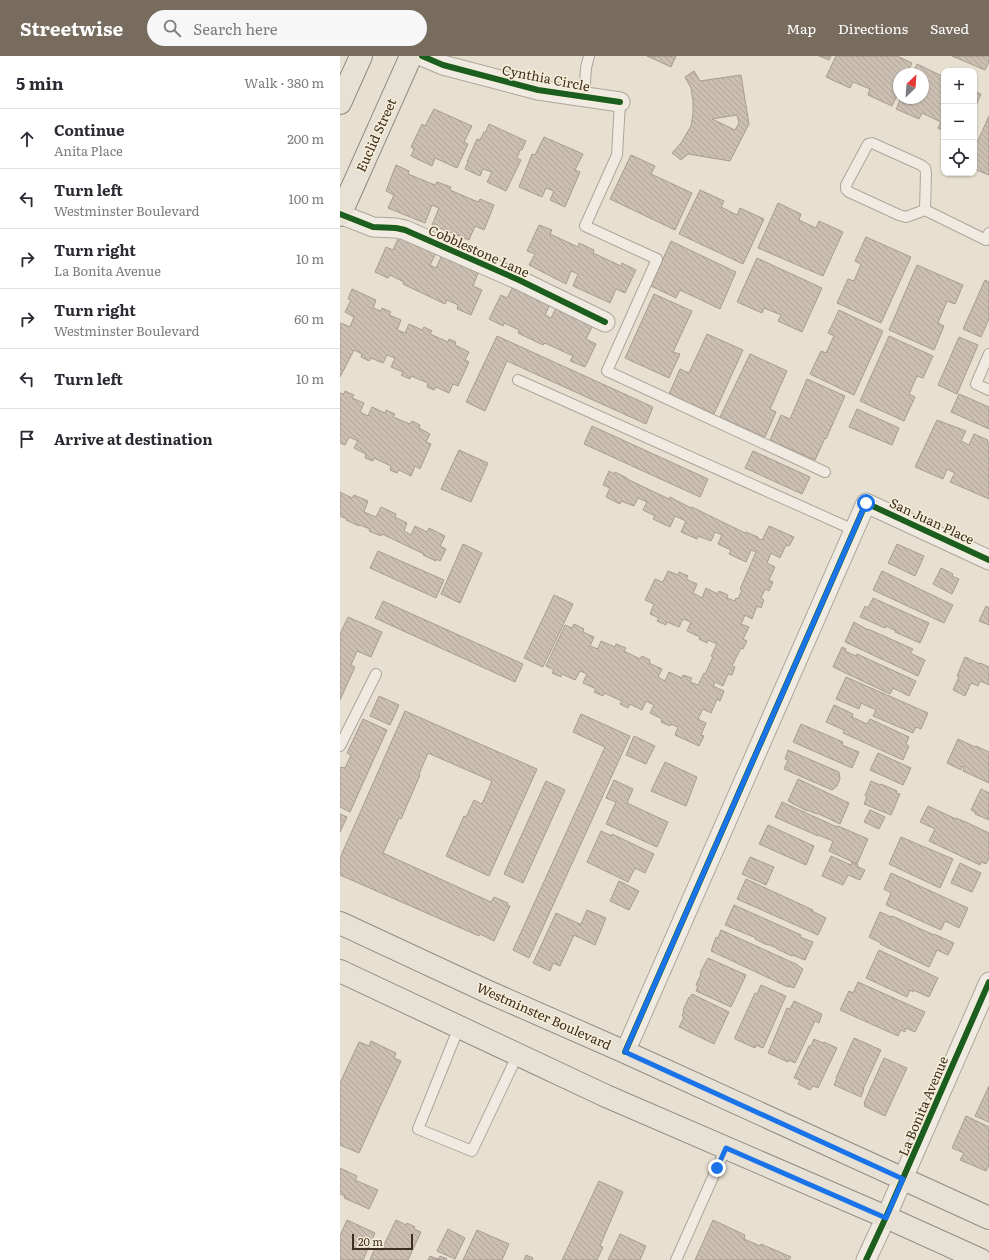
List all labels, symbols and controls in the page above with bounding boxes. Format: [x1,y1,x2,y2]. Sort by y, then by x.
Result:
search box [147,10,427,46]
text: Streetwise [20,14,123,42]
icon: search [161,17,183,39]
text: Search here [193,17,277,40]
text: Map [786,18,816,38]
text: Directions [838,18,908,38]
text: Saved [930,18,969,38]
street label: Cynthia Circle [501,60,592,95]
north arrow [893,68,929,104]
map controls [941,68,977,176]
button: + [941,68,977,104]
text: 5 min [16,70,64,95]
text: Walk · 380 m [244,73,324,92]
street label: Euclid Street [351,94,401,175]
button: − [941,104,977,140]
text: Continue [54,118,124,141]
icon: ahead [16,128,38,150]
text: 200 m [287,129,324,148]
button: locate [941,140,977,176]
text: Anita Place [54,141,123,160]
text: Turn left [54,178,123,201]
icon: left [16,188,38,210]
text: 100 m [288,189,324,208]
text: Westminster Boulevard [54,201,200,220]
street label: Cobblestone Lane [426,220,533,281]
text: Turn right [54,238,136,261]
icon: right [16,248,38,270]
text: 10 m [296,249,324,268]
text: La Bonita Avenue [54,261,161,280]
text: Turn right [54,298,136,321]
icon: right [16,308,38,330]
text: 60 m [294,309,324,328]
text: Westminster Boulevard [54,321,200,340]
text: Turn left [54,367,123,390]
icon: left [16,368,38,390]
text: 10 m [296,369,324,388]
text: Arrive at destination [54,427,213,450]
icon: arrive [16,428,38,450]
street label: San Juan Place [887,493,978,549]
route start [857,494,875,512]
street label: Westminster Boulevard [474,977,615,1054]
street label: La Bonita Avenue [893,1053,952,1159]
route end [708,1159,726,1177]
scale bar [352,1232,413,1251]
text: 20 m [358,1233,383,1249]

